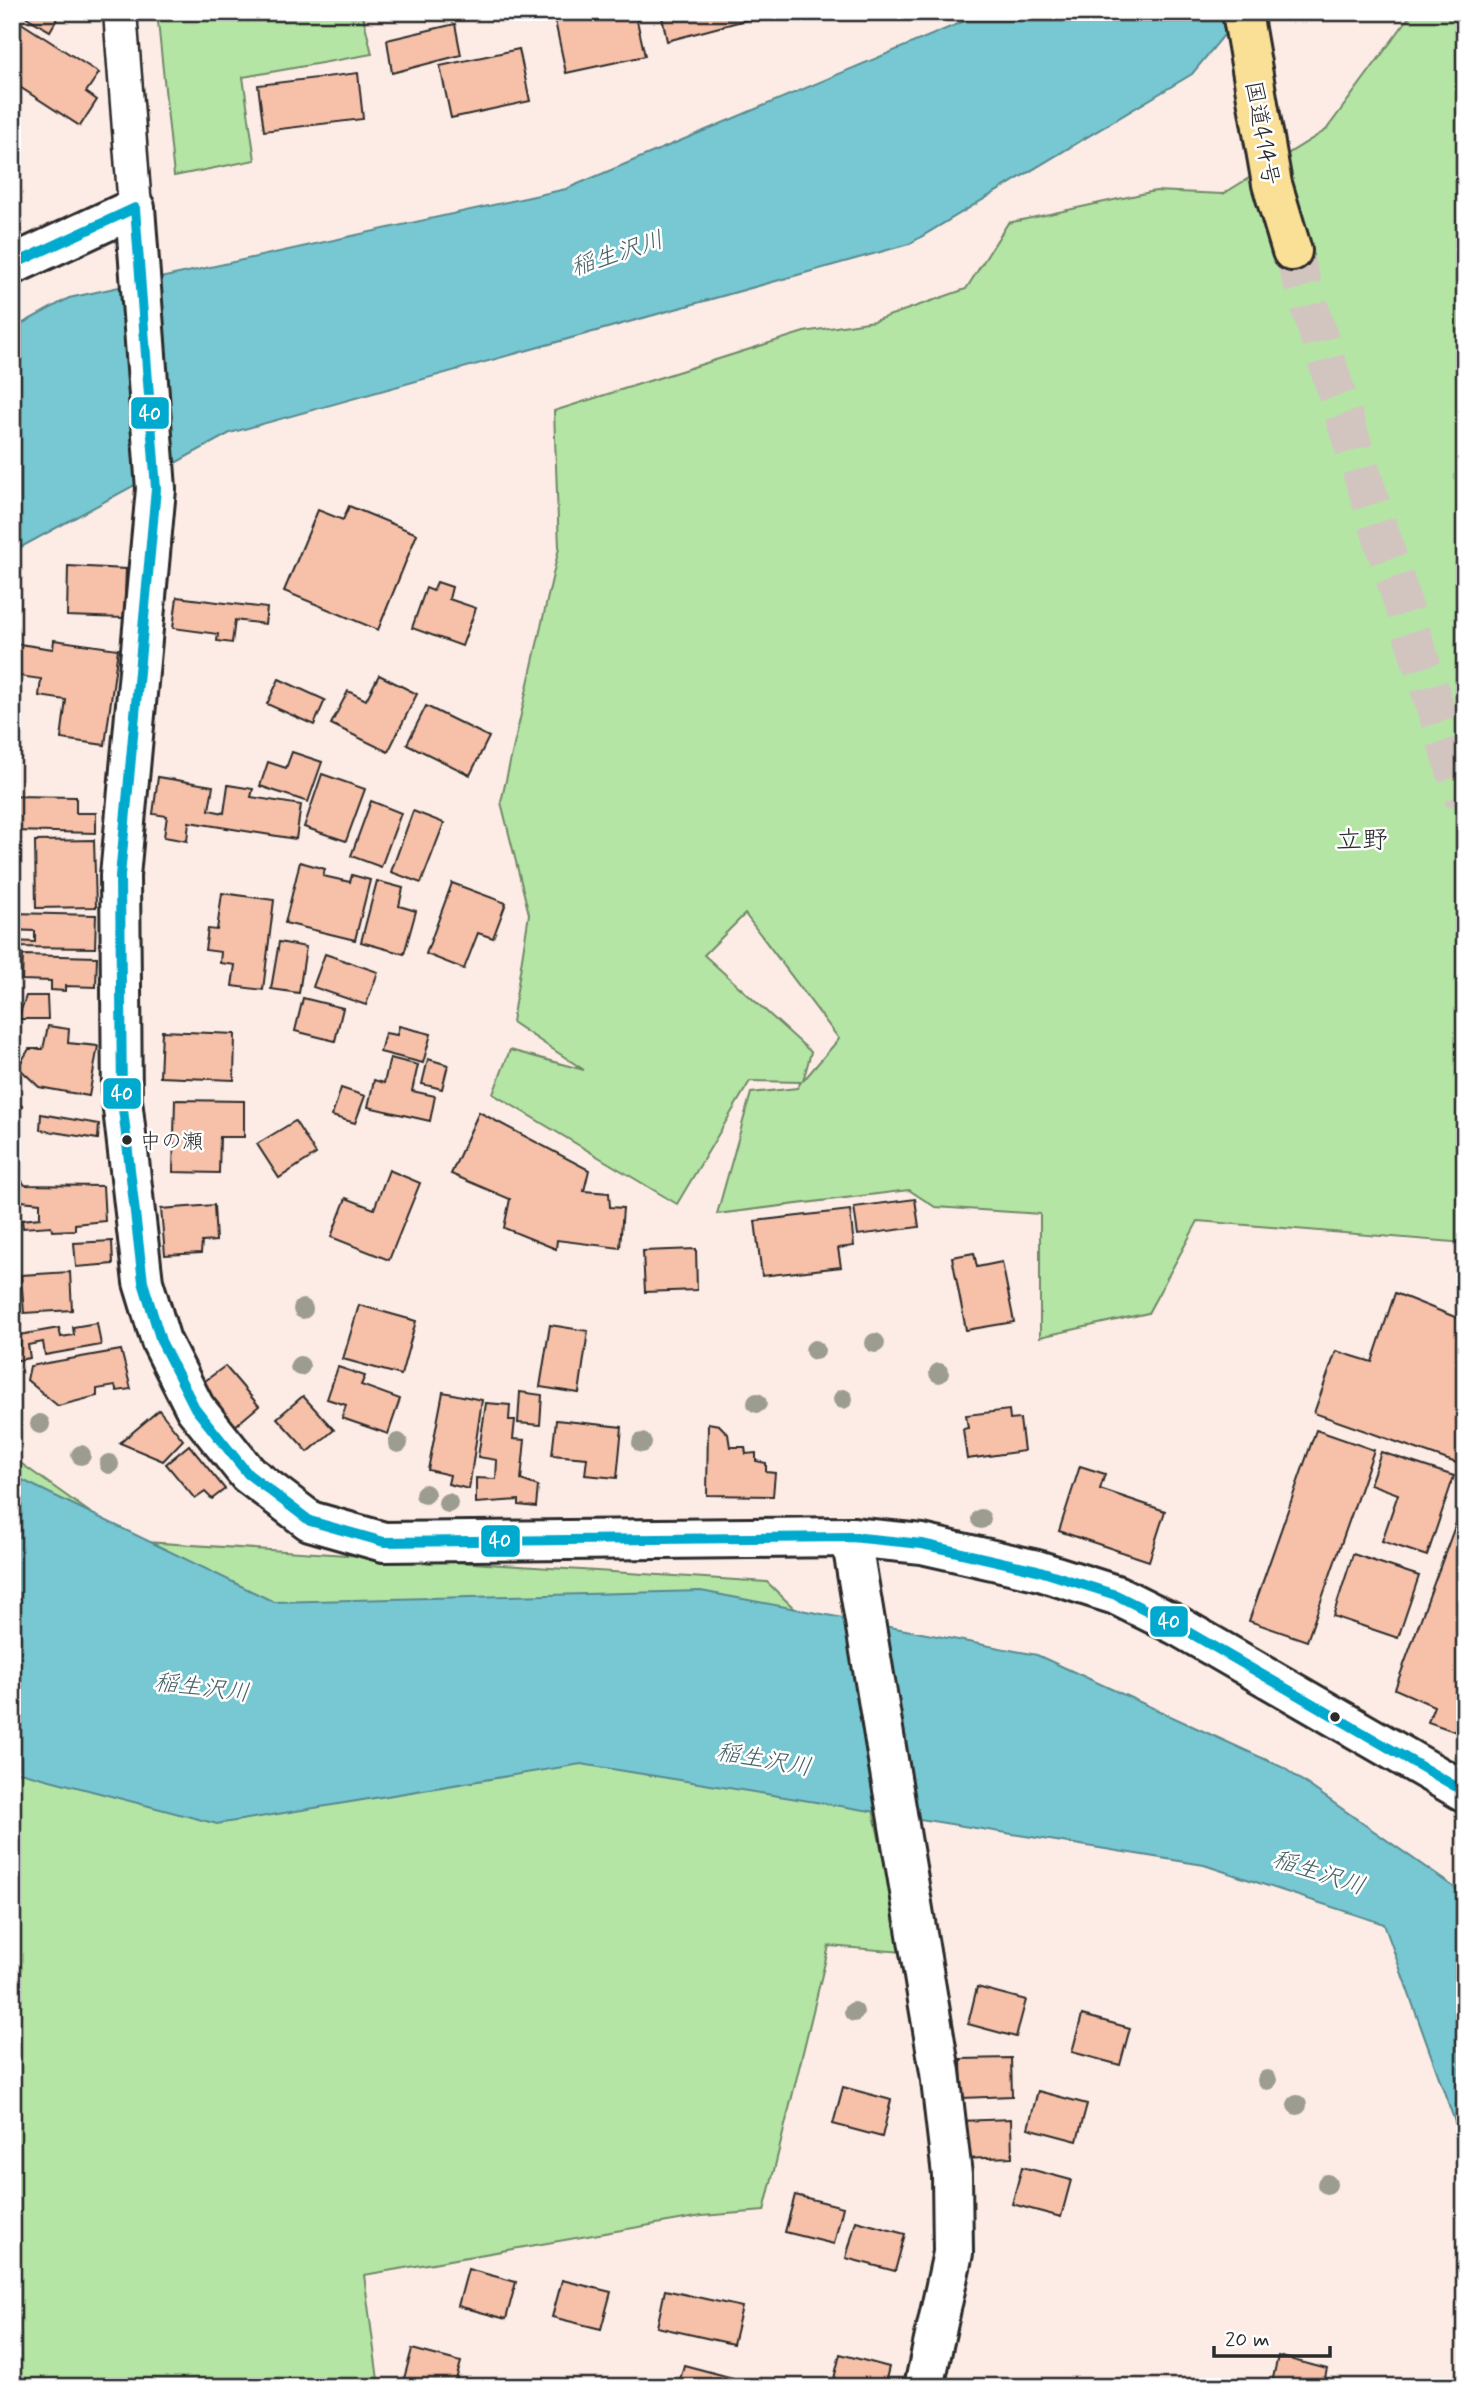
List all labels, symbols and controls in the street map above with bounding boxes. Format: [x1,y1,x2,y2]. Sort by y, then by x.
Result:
street label: 国道414号 [1237,79,1285,188]
water label: 稲生沢川 [567,225,668,284]
line badge: 40 [130,396,170,430]
text: 40 [139,402,161,427]
district label: 立野 [1336,824,1388,858]
line badge: 40 [102,1077,142,1110]
text: 40 [111,1082,133,1107]
place label: 中の瀬 [140,1128,203,1156]
marker: 中の瀬 [120,1133,134,1147]
line badge: 40 [480,1524,521,1558]
text: 40 [489,1529,511,1554]
line badge: 40 [1149,1605,1189,1638]
text: 40 [1158,1610,1180,1635]
water label: 稲生沢川 [152,1667,251,1710]
unlabelled marker [1328,1710,1342,1724]
water label: 稲生沢川 [714,1737,814,1784]
water label: 稲生沢川 [1268,1844,1369,1903]
scale bar [1214,2315,1330,2359]
text: 20 m [1225,2326,1270,2354]

